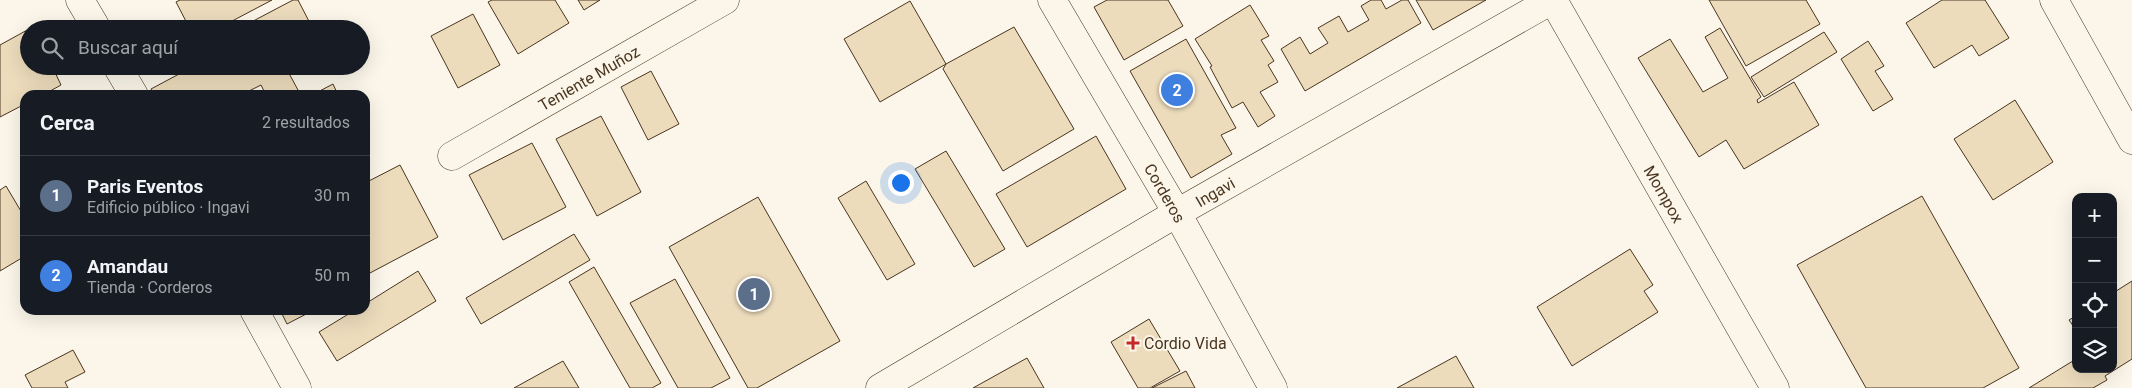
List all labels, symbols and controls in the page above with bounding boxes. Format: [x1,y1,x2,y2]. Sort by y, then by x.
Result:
search box [20,20,370,75]
icon: search [38,34,66,62]
text: Buscar aquí [78,36,178,59]
street label: Teniente Muñoz [535,42,643,115]
pin: 2 [1161,71,1193,109]
text: Cerca [40,111,95,135]
text: 2 resultados [262,113,350,132]
street label: Corderos [1140,160,1189,226]
street label: Mompox [1640,162,1688,226]
your location [888,170,914,196]
street label: Ingavi [1192,174,1238,211]
text: Paris Eventos [87,175,203,198]
text: 1 [51,186,61,205]
text: 30 m [314,186,350,205]
map controls [2072,193,2117,373]
button: + [2072,193,2117,238]
text: Edificio público · Ingavi [87,198,250,217]
button: − [2072,238,2117,283]
text: Amandau [87,255,168,278]
text: 2 [51,266,61,285]
text: 50 m [314,266,350,285]
pin: 1 [738,275,770,313]
text: Tienda · Corderos [87,278,213,297]
button: locate [2072,283,2117,328]
button: layers [2072,328,2117,373]
place label: Cordio Vida [1144,334,1227,353]
marker: Cordio Vida [1126,336,1140,350]

